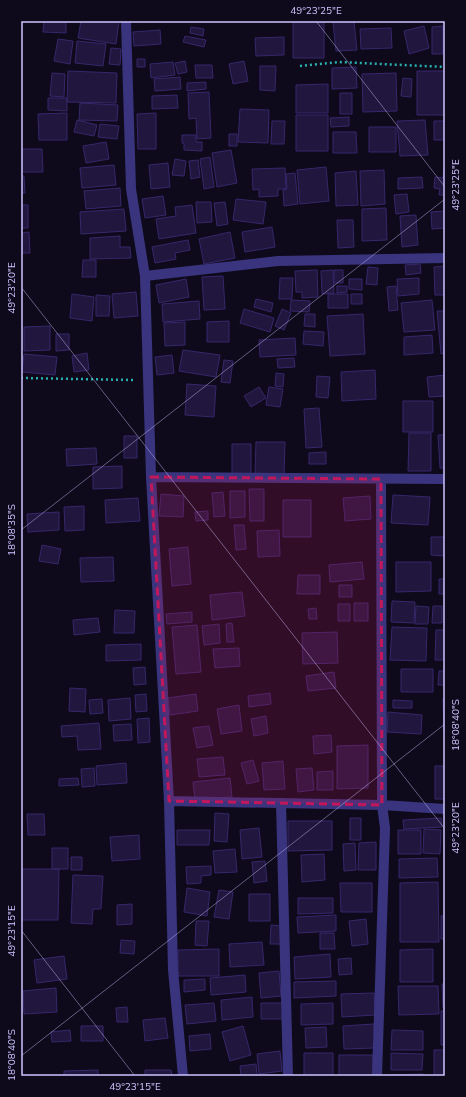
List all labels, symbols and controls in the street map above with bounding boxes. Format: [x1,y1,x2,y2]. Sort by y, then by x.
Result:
text: 49°23'25"E [290,4,342,18]
text: 49°23'25"E [449,159,463,211]
text: 49°23'20"E [5,262,19,314]
text: 18°08'35"S [5,504,19,556]
text: 18°08'40"S [449,699,463,751]
text: 49°23'20"E [449,802,463,854]
text: 49°23'15"E [5,905,19,957]
text: 18°08'40"S [5,1029,19,1081]
text: 49°23'15"E [109,1080,161,1094]

